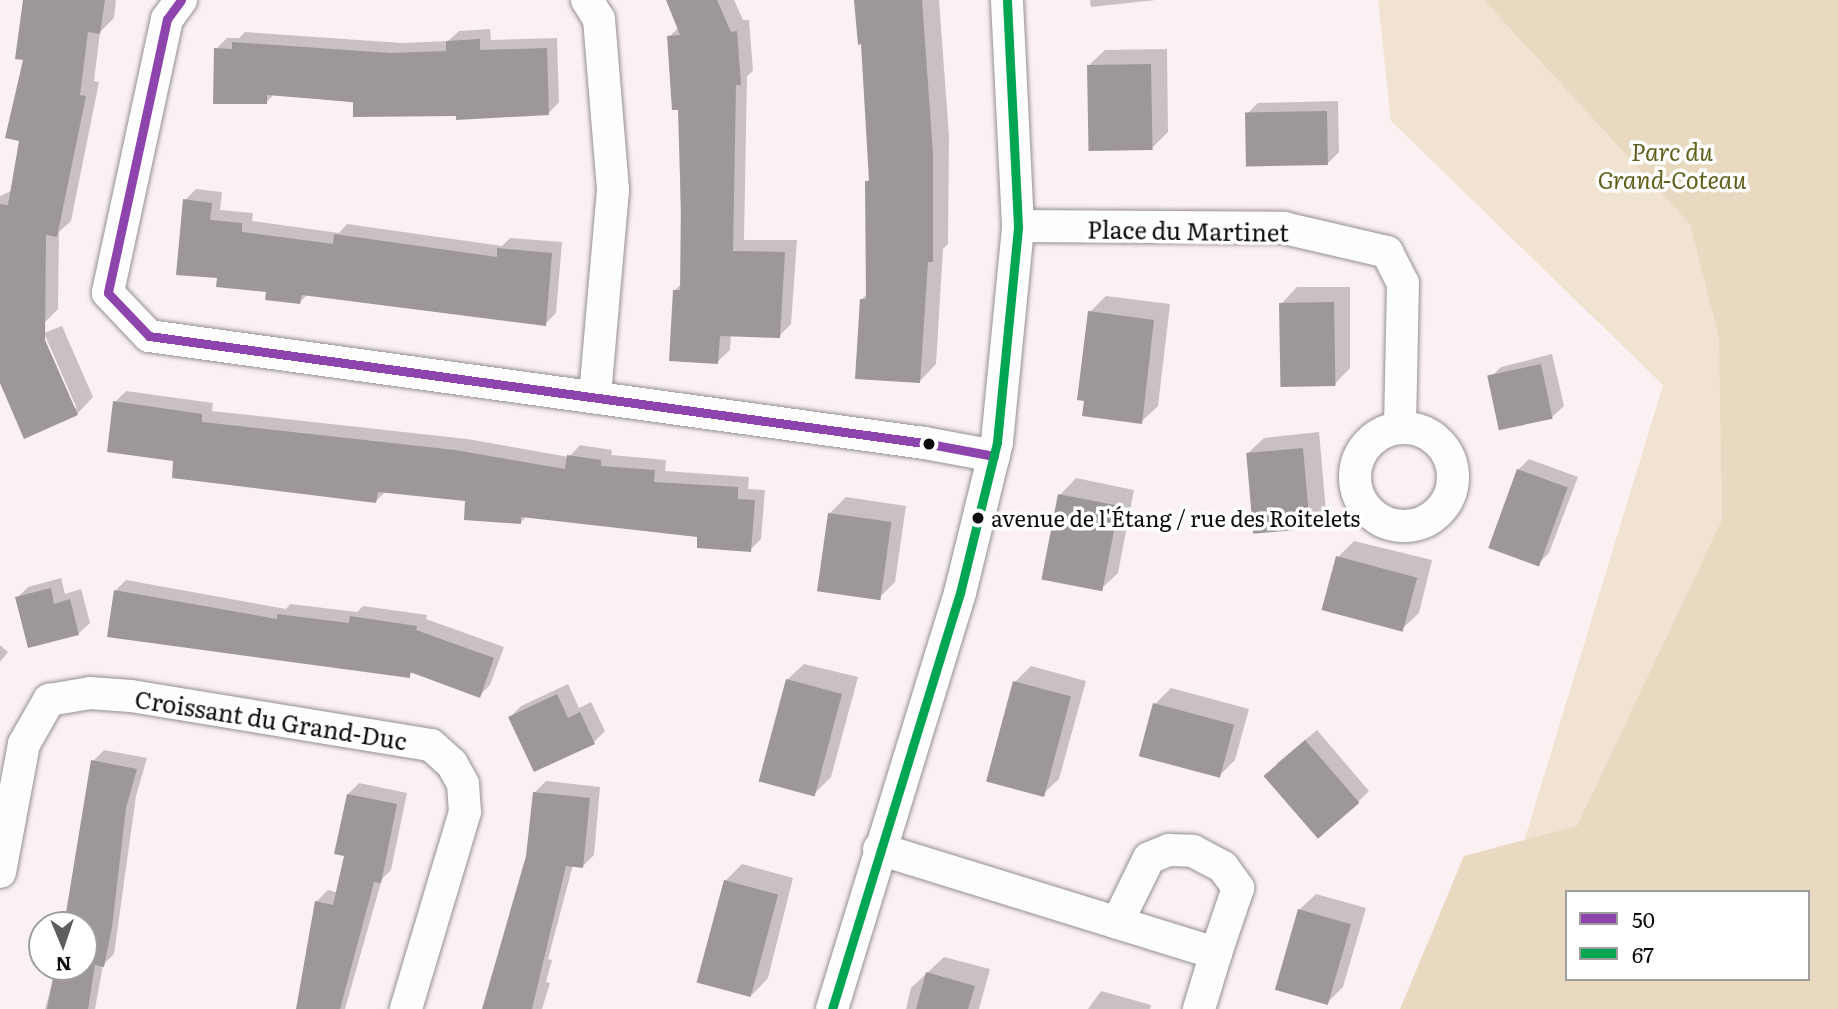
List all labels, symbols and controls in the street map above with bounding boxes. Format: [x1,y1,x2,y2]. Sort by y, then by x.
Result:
park label: Parc du Grand-Coteau [1598,137,1746,193]
street label: Place du Martinet [1087,214,1289,246]
unlabelled marker [922,437,936,451]
place label: avenue de l'Étang / rue des Roitelets [991,505,1360,531]
marker: avenue de l'Étang / rue des Roitelets [971,511,985,525]
street label: Croissant du Grand-Duc [133,683,409,755]
legend [1565,890,1810,981]
text: 50 [1632,903,1655,934]
north arrow [28,911,98,981]
text: 67 [1632,938,1654,969]
text: N [55,951,72,979]

